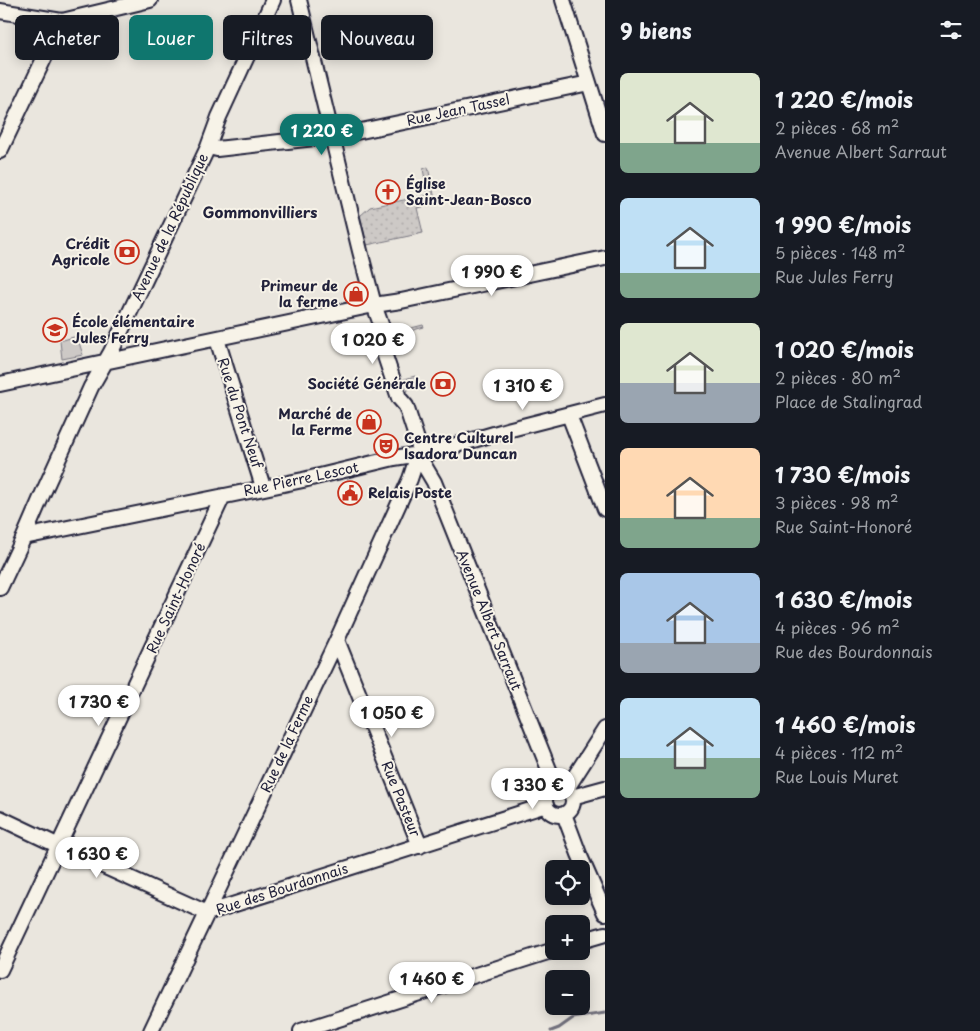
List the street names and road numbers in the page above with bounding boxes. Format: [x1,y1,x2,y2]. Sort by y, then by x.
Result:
street label: Rue Jean Tassel [404,88,511,131]
street label: Avenue de la République [126,149,213,304]
street label: Rue du Pont Neuf [213,355,269,472]
street label: Rue Pierre Lescot [241,456,360,501]
street label: Rue Saint-Honoré [141,539,210,657]
street label: Avenue Albert Sarraut [452,546,527,694]
street label: Rue de la Ferme [255,692,318,796]
street label: Rue Pasteur [377,758,426,840]
street label: Rue des Bourdonnais [213,857,351,920]

